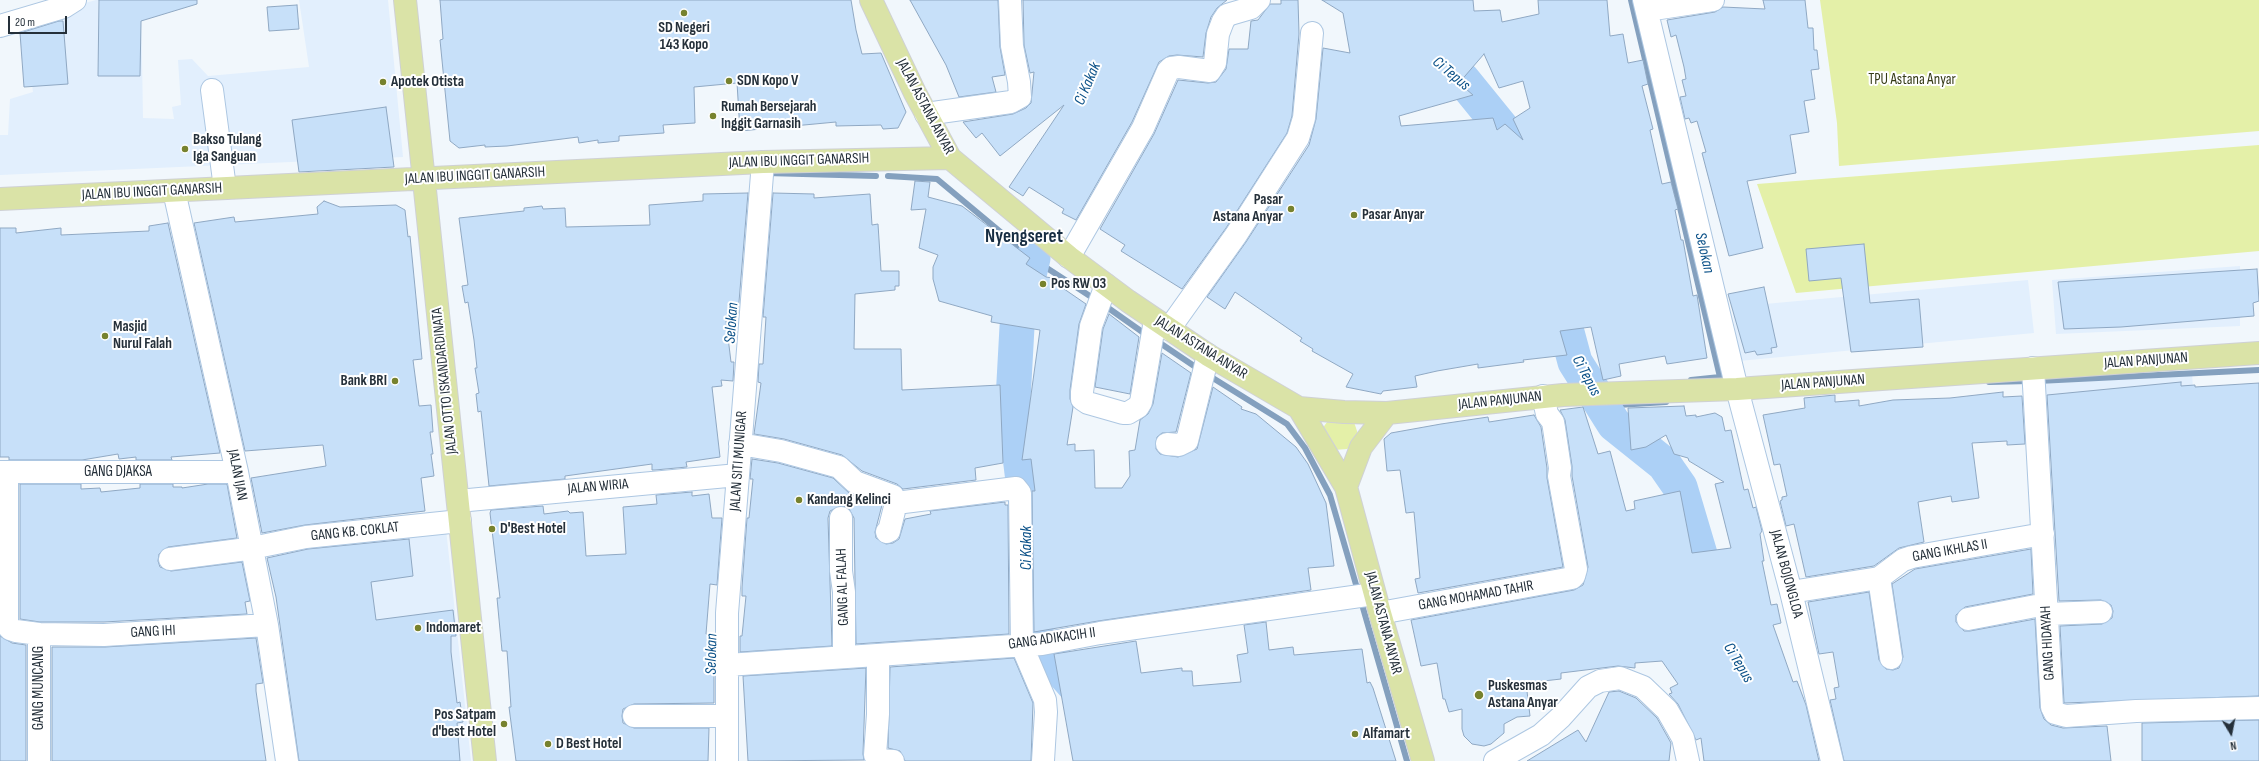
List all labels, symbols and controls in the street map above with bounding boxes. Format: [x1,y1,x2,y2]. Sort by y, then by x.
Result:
scale bar [10,8,69,34]
marker: SD Negeri 143 Kopo [679,8,689,18]
text: 20 m [15,15,35,30]
place label: SD Negeri 143 Kopo [658,19,710,54]
water label: Ci Tepus [1428,53,1474,95]
street label: JALAN ASTANA ANYAR [892,56,958,158]
water label: Ci Kakak [1070,60,1106,108]
park label: TPU Astana Anyar [1868,71,1956,89]
place label: SDN Kopo V [737,72,798,90]
place label: Apotek Otista [391,73,464,91]
marker: SDN Kopo V [724,76,734,86]
marker: Apotek Otista [378,77,388,87]
place label: Rumah Bersejarah Inggit Garnasih [721,98,817,133]
marker: Rumah Bersejarah Inggit Garnasih [708,111,718,121]
place label: Bakso Tulang Iga Sanguan [193,131,262,166]
marker: Bakso Tulang Iga Sanguan [180,144,190,154]
street label: JALAN IBU INGGIT GANARSIH [729,150,869,172]
street label: JALAN IBU INGGIT GANARSIH [404,163,546,189]
street label: JALAN IBU INGGIT GANARSIH [81,179,223,205]
place label: Pasar Astana Anyar [1213,191,1283,226]
marker: Pasar Astana Anyar [1286,204,1296,214]
place label: Pasar Anyar [1362,206,1424,224]
marker: Pasar Anyar [1349,210,1359,220]
district label: Nyengseret [985,226,1063,248]
water label: Selokan [1690,231,1718,275]
place label: Pos RW 03 [1051,275,1106,293]
marker: Pos RW 03 [1038,279,1048,289]
water label: Selokan [721,302,743,344]
street label: JALAN OTTO ISKANDARDINATA [428,307,462,455]
street label: JALAN ASTANA ANYAR [1151,312,1251,384]
place label: Masjid Nurul Falah [113,318,172,353]
marker: Masjid Nurul Falah [100,331,110,341]
street label: JALAN PANJUNAN [2104,349,2188,373]
water label: Ci Tepus [1567,352,1605,400]
street label: JALAN PANJUNAN [1781,371,1865,395]
place label: Bank BRI [341,372,387,390]
marker: Bank BRI [390,376,400,386]
street label: JALAN PANJUNAN [1457,388,1543,414]
street label: JALAN SITI MUNIGAR [727,410,751,512]
street label: JALAN IJAN [223,448,251,502]
street label: GANG DJAKSA [84,463,152,481]
street label: JALAN WIRIA [567,475,629,499]
place label: Kandang Kelinci [807,491,891,509]
marker: Kandang Kelinci [794,495,804,505]
street label: GANG KB. COKLAT [310,518,400,546]
place label: D'Best Hotel [500,520,566,538]
marker: D'Best Hotel [487,524,497,534]
water label: Ci Kakak [1017,526,1037,570]
street label: JALAN BOJONGLOA [1766,528,1806,620]
street label: GANG IKHLAS II [1911,536,1989,566]
street label: GANG AL FALAH [833,548,853,626]
street label: JALAN ASTANA ANYAR [1361,570,1405,676]
street label: GANG MOHAMAD TAHIR [1417,577,1535,615]
street label: GANG HIDAYAH [2037,605,2059,681]
place label: Indomaret [426,619,481,637]
street label: GANG IHI [130,622,176,642]
marker: Indomaret [413,623,423,633]
street label: GANG ADIKACIH II [1007,624,1097,654]
water label: Selokan [702,633,722,675]
water label: Ci Tepus [1719,640,1757,686]
street label: GANG MUNCANG [30,646,48,730]
place label: Puskesmas Astana Anyar [1488,677,1558,712]
marker: Puskesmas Astana Anyar [1473,689,1485,701]
place label: Pos Satpam d'best Hotel [432,706,496,741]
north arrow [2211,713,2251,753]
marker: Pos Satpam d'best Hotel [499,719,509,729]
place label: Alfamart [1363,725,1410,743]
marker: Alfamart [1350,729,1360,739]
place label: D Best Hotel [556,735,622,753]
text: N [2229,738,2237,752]
marker: D Best Hotel [543,739,553,749]

